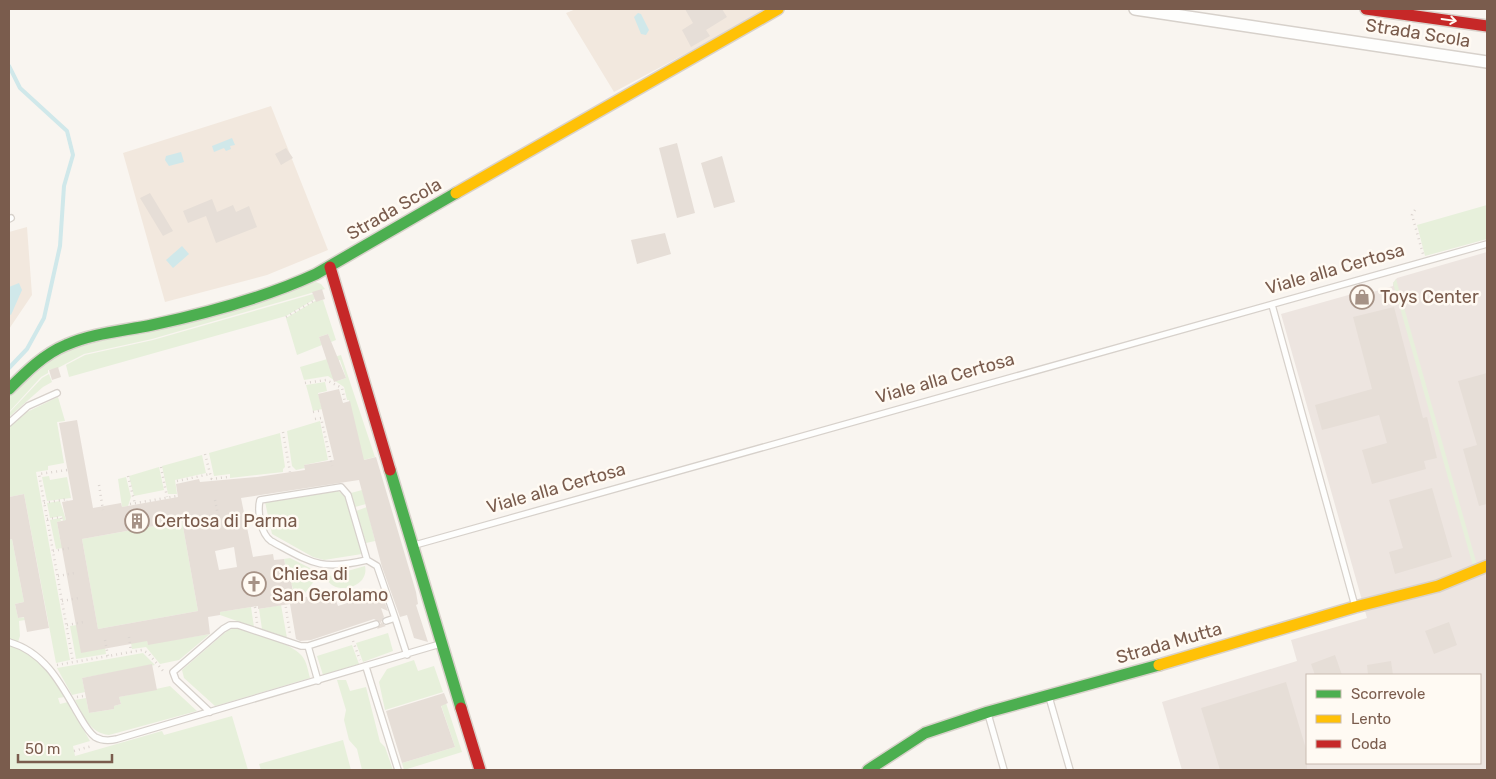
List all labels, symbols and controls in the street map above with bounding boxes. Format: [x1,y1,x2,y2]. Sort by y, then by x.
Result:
street label: Strada Scola [1364,14,1472,52]
one-way arrow [1440,15,1456,25]
street label: Strada Scola [343,173,445,245]
street label: Viale alla Certosa [1263,239,1407,299]
shop icon: Toys Center [1349,284,1375,310]
place label: Toys Center [1380,286,1479,308]
street label: Viale alla Certosa [873,348,1017,408]
street label: Viale alla Certosa [484,458,628,518]
building icon: Certosa di Parma [124,508,150,534]
place label: Certosa di Parma [154,510,297,532]
place label: Chiesa di San Gerolamo [272,563,388,606]
church icon: Chiesa di San Gerolamo [241,571,267,597]
street label: Strada Mutta [1114,617,1224,669]
legend [1306,674,1481,764]
text: Scorrevole [1351,685,1425,703]
text: Lento [1351,710,1391,728]
scale bar [18,732,111,764]
text: Coda [1351,735,1387,753]
text: 50 m [25,740,60,758]

